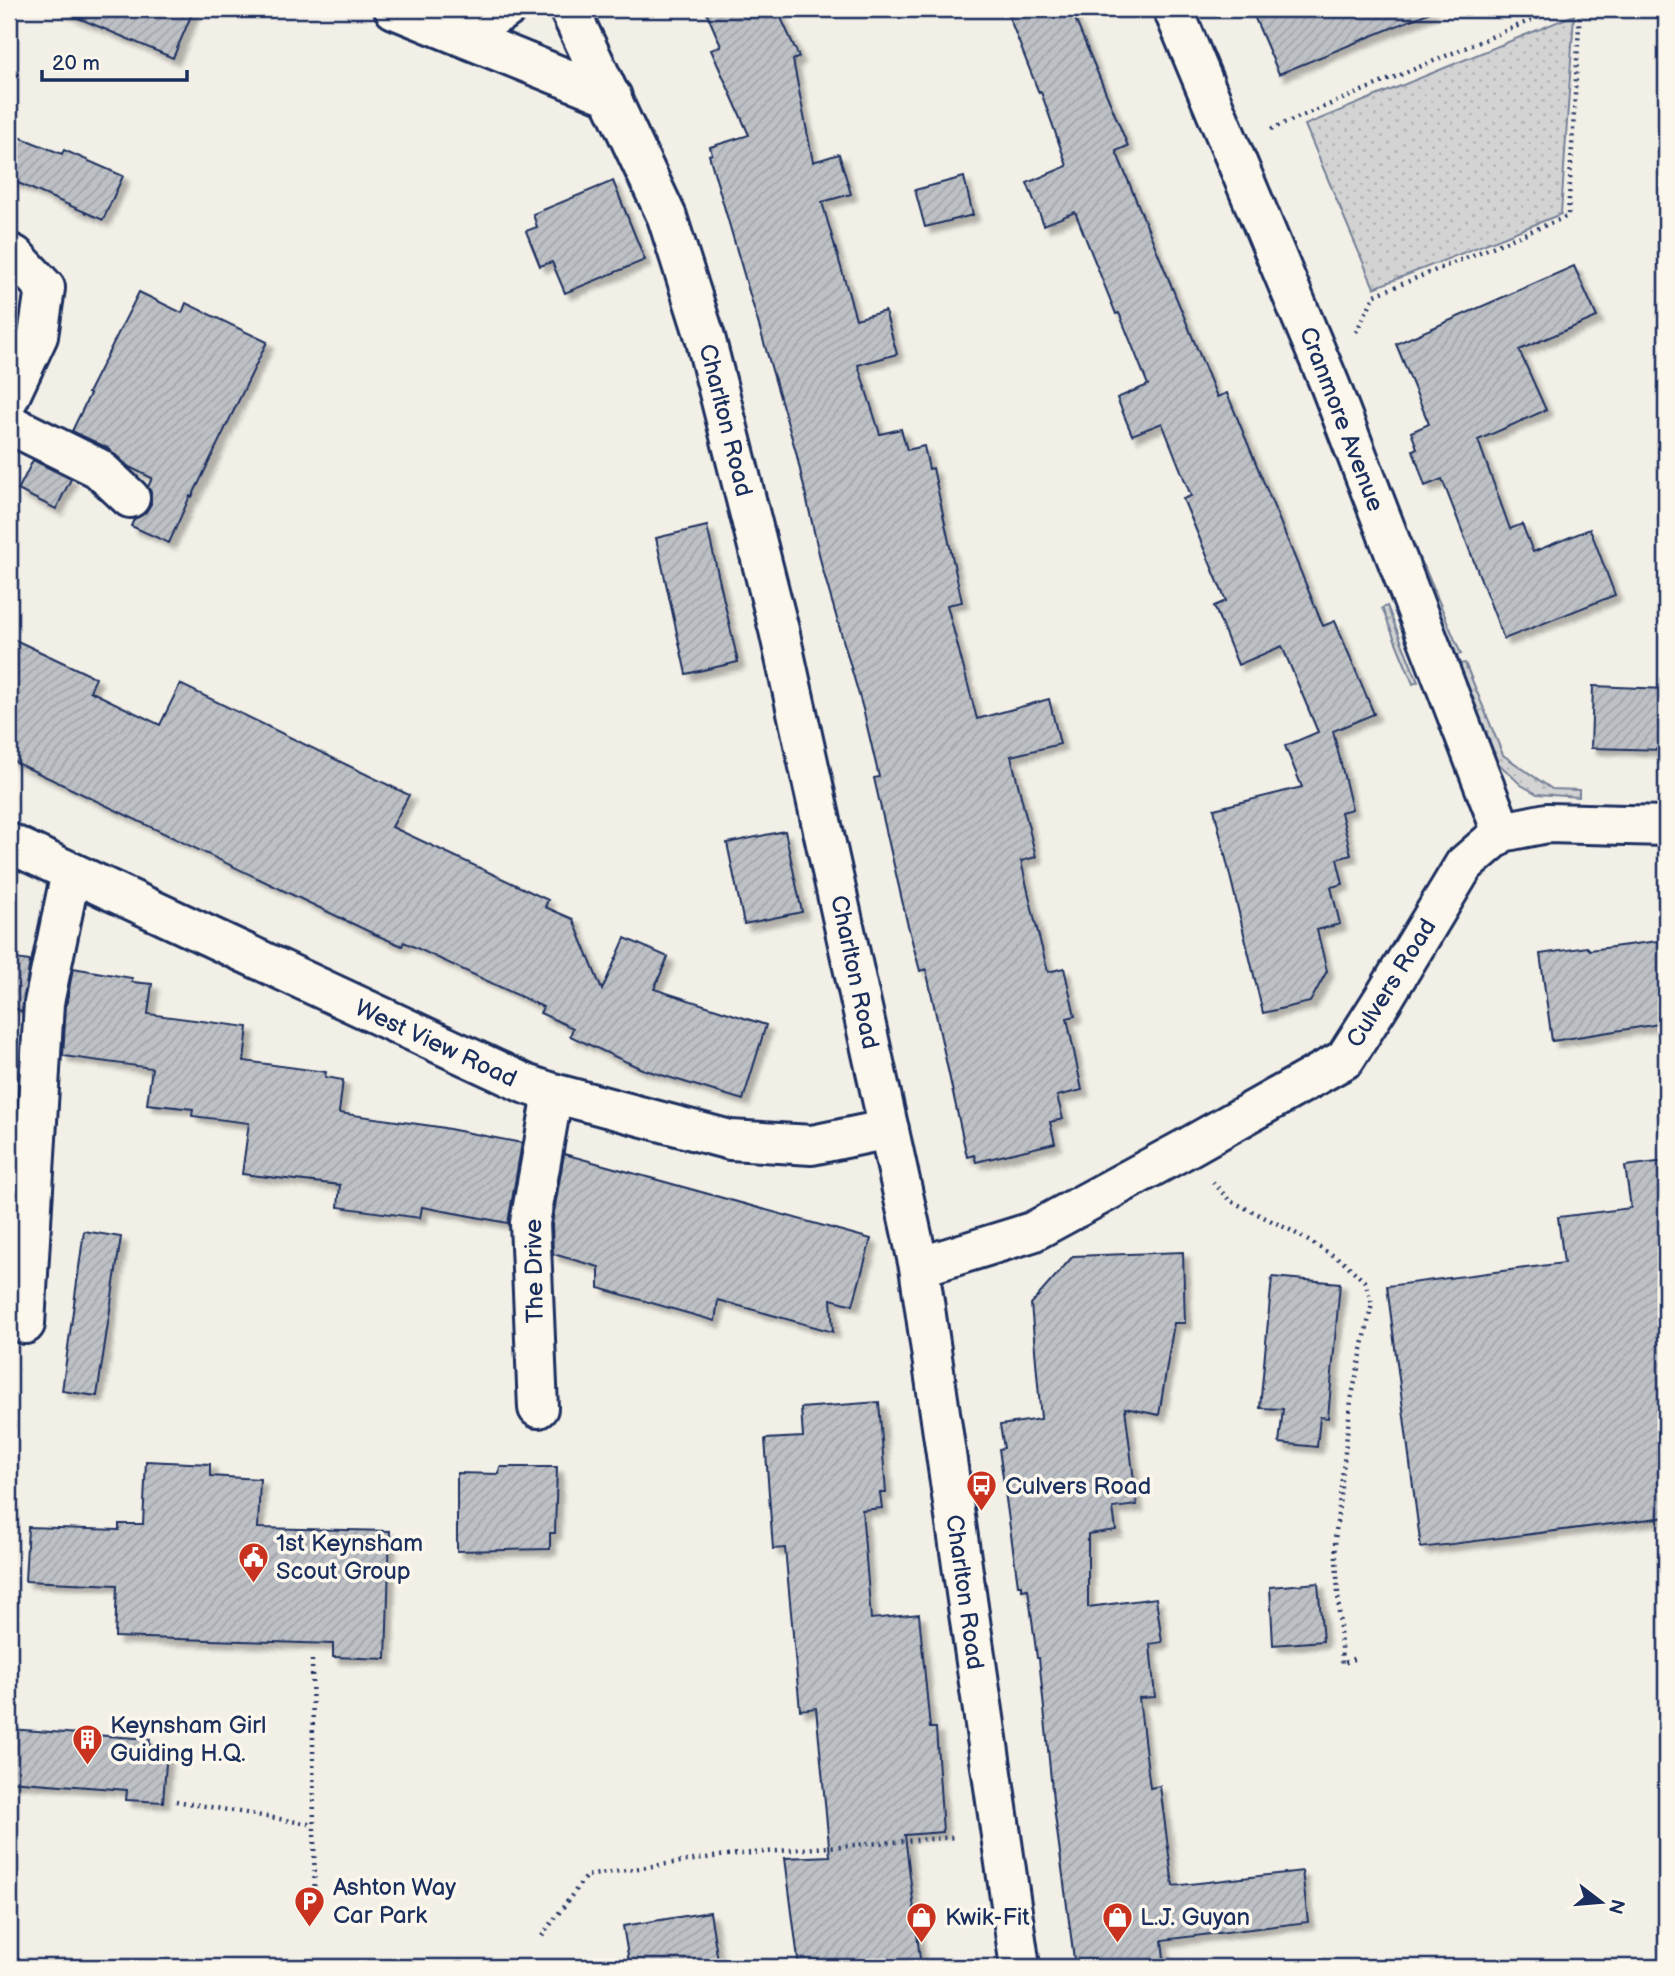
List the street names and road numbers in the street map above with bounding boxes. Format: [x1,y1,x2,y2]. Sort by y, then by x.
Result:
street label: Cranmore Avenue [1293,323,1390,516]
street label: Charlton Road [693,341,758,499]
street label: Charlton Road [824,893,885,1052]
street label: Culvers Road [1340,914,1442,1053]
street label: West View Road [350,993,521,1094]
street label: The Drive [519,1219,550,1323]
street label: Charlton Road [939,1513,990,1671]

